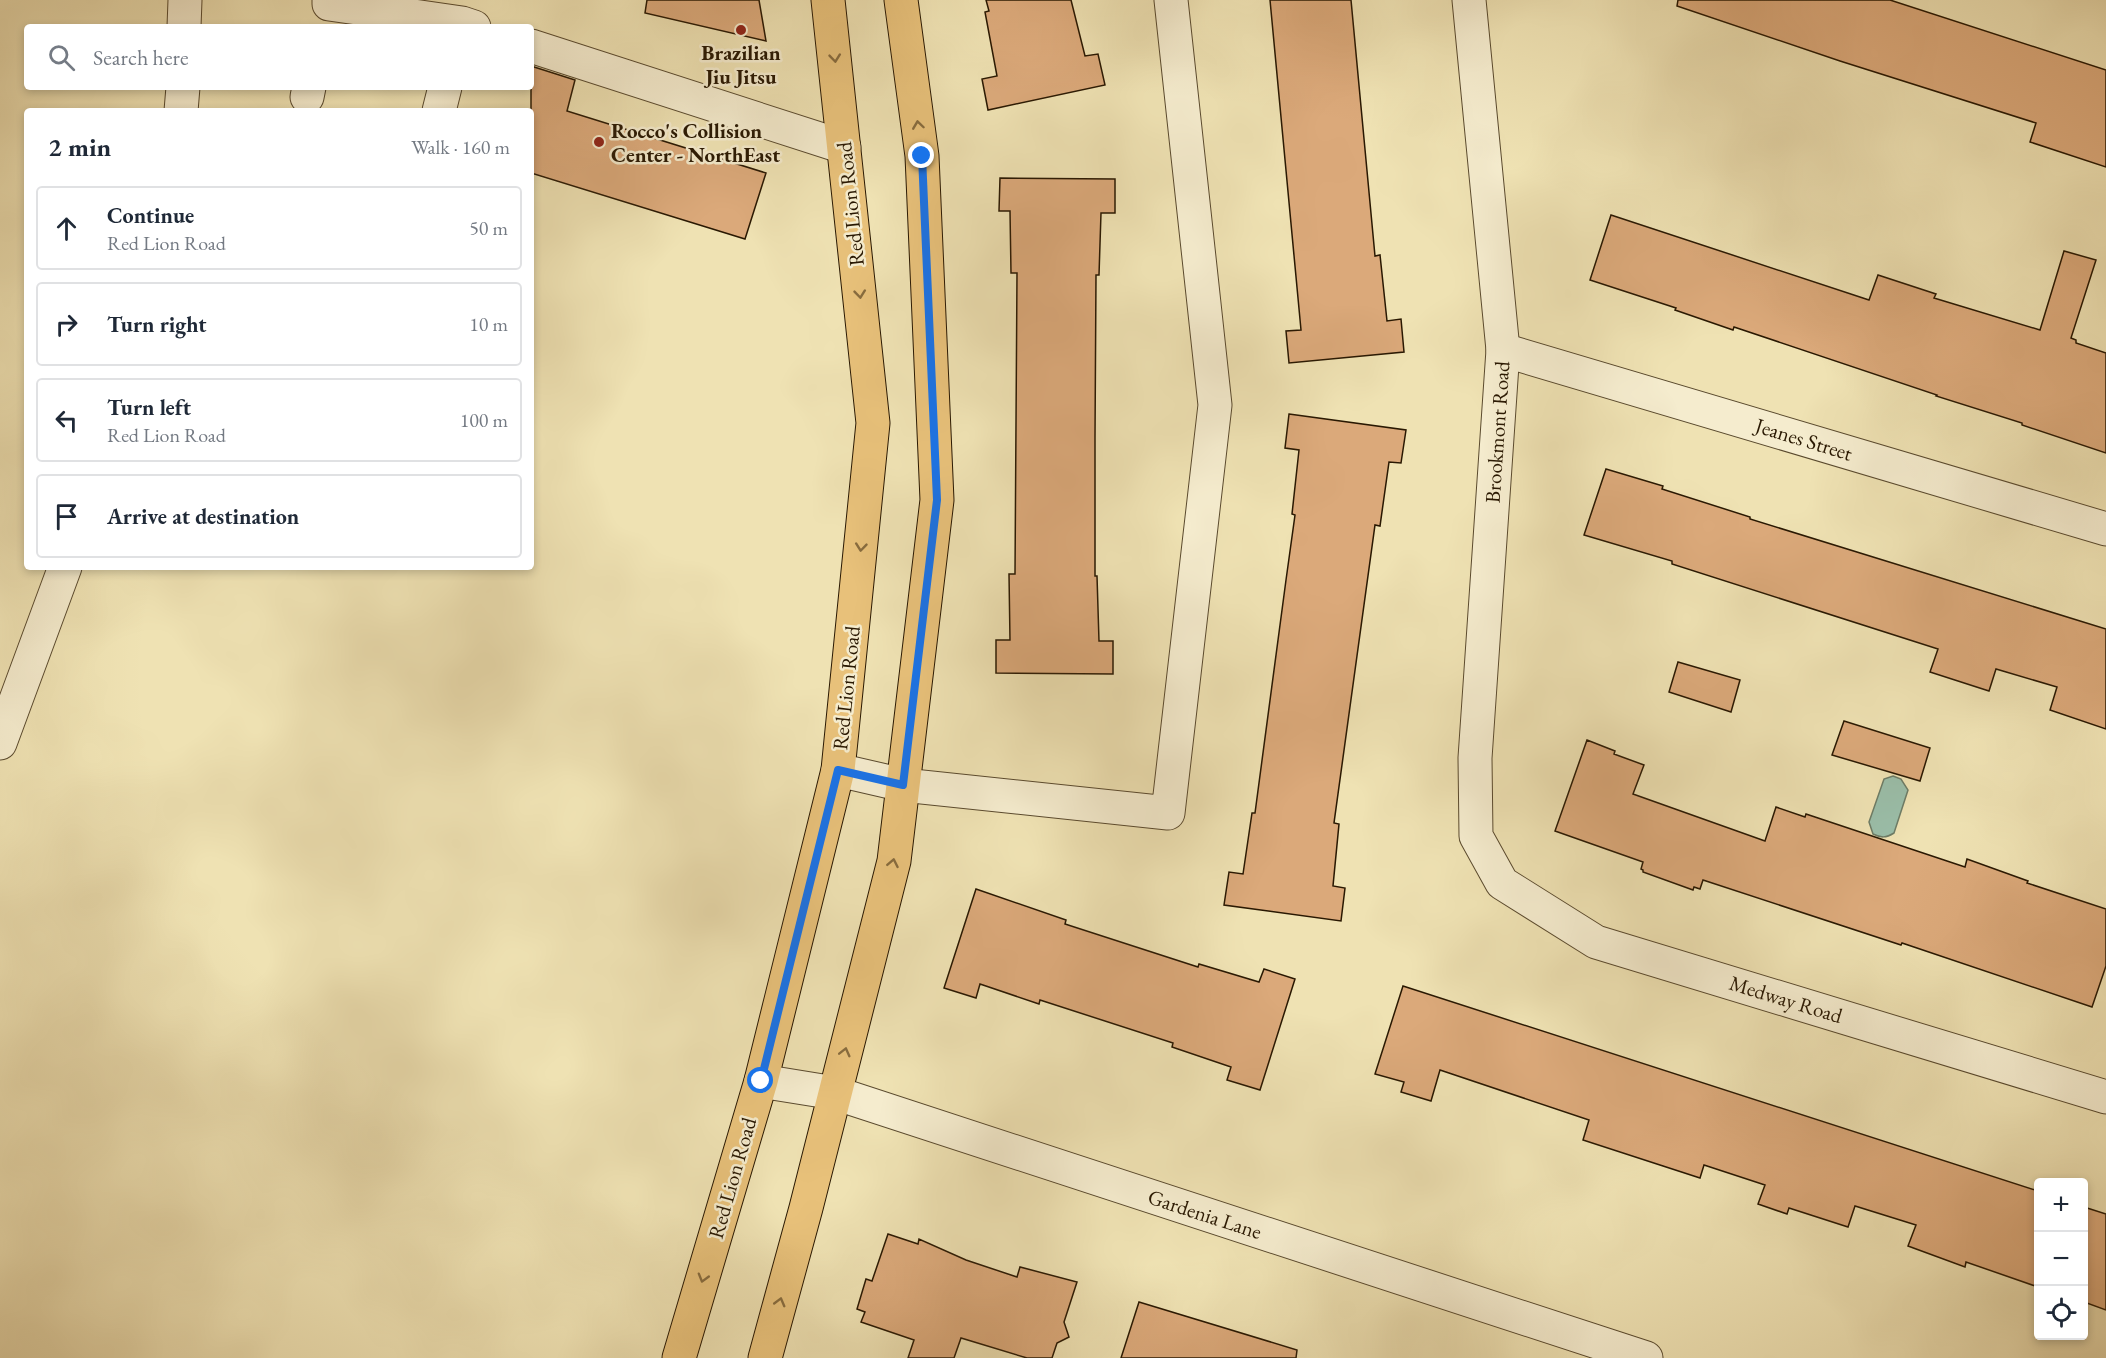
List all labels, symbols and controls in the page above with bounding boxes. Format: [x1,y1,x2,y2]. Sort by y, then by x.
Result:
marker: Brazilian Jiu Jitsu [734,23,748,37]
search box [24,24,534,90]
place label: Brazilian Jiu Jitsu [701,39,781,90]
icon: search [45,41,78,74]
text: Search here [93,43,188,72]
one-way arrow [828,54,841,63]
place label: Rocco's Collision Center - NorthEast [611,117,780,168]
one-way arrow [912,121,924,130]
text: 2 min [48,130,111,164]
text: Walk · 160 m [411,134,510,160]
marker: Rocco's Collision Center - NorthEast [592,135,606,149]
street label: Red Lion Road [830,140,870,267]
route end [908,142,934,168]
text: Continue [107,201,194,230]
icon: ahead [50,212,83,245]
text: 50 m [469,215,508,241]
text: Red Lion Road [107,230,226,256]
one-way arrow [853,289,866,298]
icon: right [50,308,83,341]
text: Turn right [107,310,206,339]
text: 10 m [469,311,508,337]
street label: Brookmont Road [1479,360,1515,504]
text: Turn left [107,393,191,422]
icon: left [50,404,83,437]
text: 100 m [460,407,508,433]
street label: Jeanes Street [1750,411,1856,467]
text: Red Lion Road [107,422,226,448]
icon: arrive [50,500,83,533]
text: Arrive at destination [107,502,299,531]
one-way arrow [855,543,867,552]
street label: Red Lion Road [826,624,866,751]
one-way arrow [886,858,899,868]
street label: Medway Road [1726,969,1846,1029]
one-way arrow [838,1047,851,1057]
route start [747,1067,773,1093]
street label: Red Lion Road [702,1114,762,1242]
map controls [2034,1178,2088,1340]
button: + [2034,1178,2088,1232]
street label: Gardenia Lane [1145,1183,1265,1245]
button: − [2034,1232,2088,1286]
one-way arrow [698,1272,710,1283]
button: locate [2034,1286,2088,1340]
one-way arrow [773,1297,785,1307]

